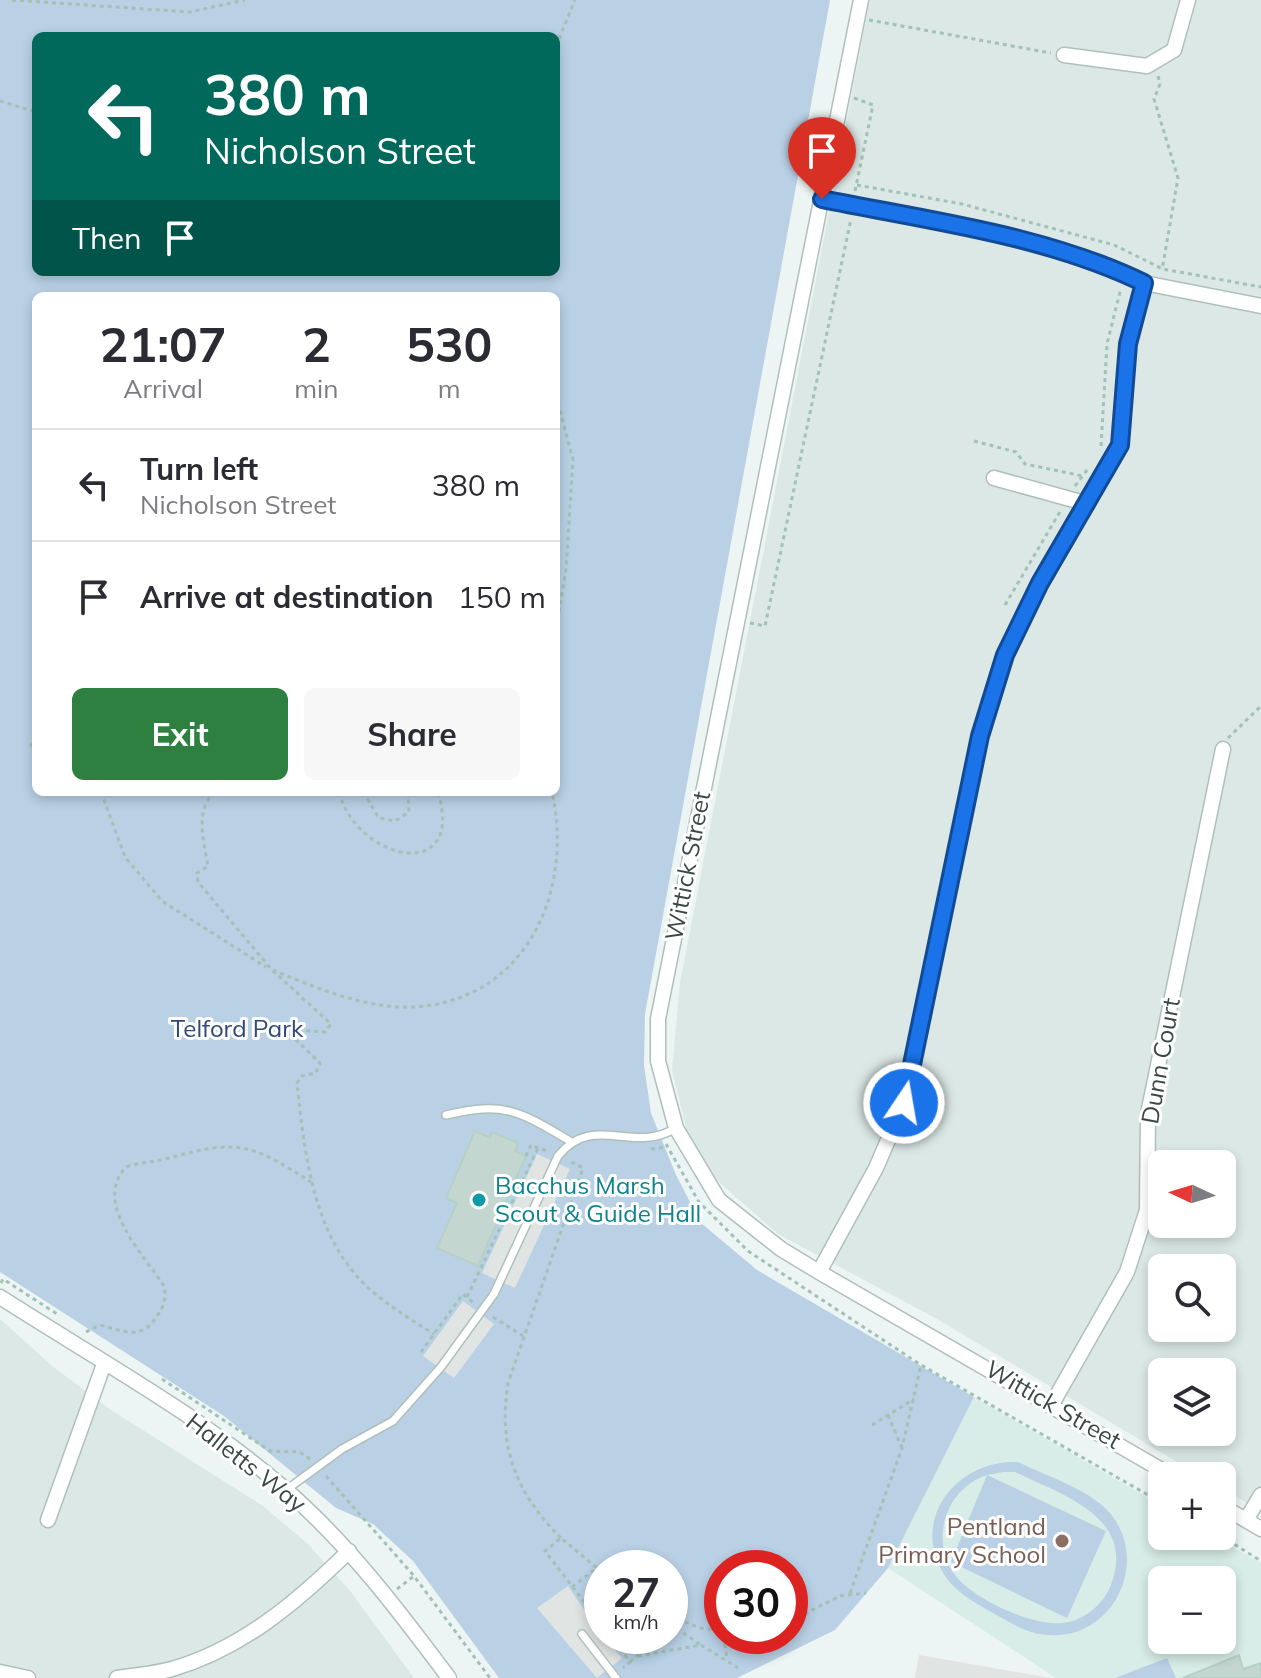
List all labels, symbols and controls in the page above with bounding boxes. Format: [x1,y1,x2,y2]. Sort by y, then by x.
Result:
text: 380 m [204,59,371,129]
icon: left [72,64,176,168]
pin [788,117,856,199]
text: Nicholson Street [204,128,476,173]
icon: arrive [800,129,844,173]
icon: arrive [158,216,202,260]
text: Then [72,219,142,257]
text: 21:07 [100,314,227,374]
text: 2 [302,314,331,374]
text: 530 [406,314,492,374]
text: Arrival [123,372,203,405]
text: min [294,372,338,405]
text: m [438,372,461,405]
text: Turn left [140,450,258,488]
icon: left [72,463,116,507]
text: 380 m [432,466,520,504]
text: Nicholson Street [140,488,336,521]
icon: arrive [72,575,116,619]
text: Arrive at destination [140,578,434,616]
text: 150 m [458,578,546,616]
button: Exit [72,688,288,780]
button: Share [304,688,520,780]
street label: Wittick Street [658,789,716,943]
street label: Dunn Court [1134,996,1186,1126]
park label: Telford Park [171,1013,304,1043]
position arrow [862,1061,946,1145]
north arrow [1148,1150,1236,1238]
map controls [1148,1150,1236,1654]
place label: Bacchus Marsh Scout & Guide Hall [495,1170,701,1228]
marker: Bacchus Marsh Scout & Guide Hall [470,1191,488,1209]
button: search [1148,1254,1236,1342]
street label: Wittick Street [980,1353,1127,1455]
button: layers [1148,1358,1236,1446]
street label: Halletts Way [181,1406,313,1519]
button: + [1148,1462,1236,1550]
place label: Pentland Primary School [878,1511,1046,1569]
marker: Pentland Primary School [1053,1532,1071,1550]
speed limit sign: 30 [704,1550,808,1654]
button: − [1148,1566,1236,1654]
text: 27 [612,1567,660,1617]
text: km/h [613,1609,659,1634]

